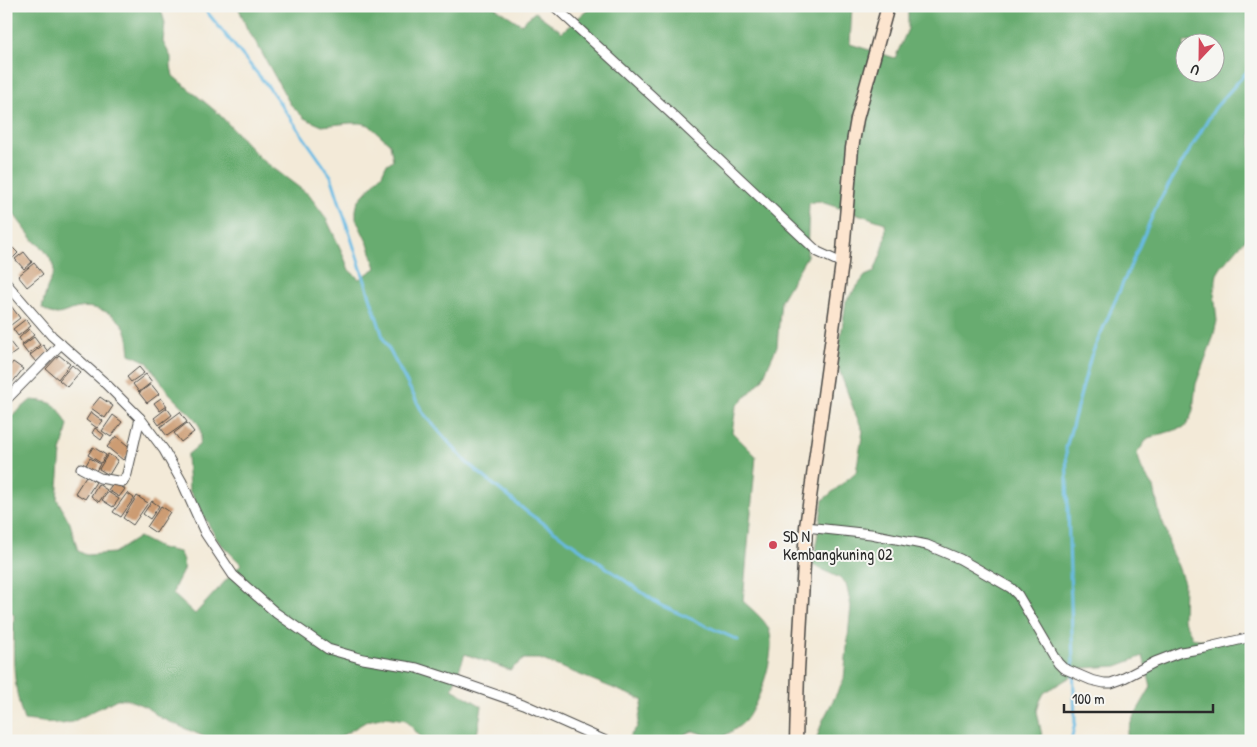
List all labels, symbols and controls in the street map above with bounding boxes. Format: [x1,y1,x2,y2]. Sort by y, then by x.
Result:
north arrow [1174,32,1224,82]
text: U [1188,60,1202,81]
place label: SD N Kembangkuning 02 [783,525,893,565]
marker: SD N Kembangkuning 02 [767,539,779,551]
scale bar [1064,682,1213,714]
text: 100 m [1072,688,1105,709]

